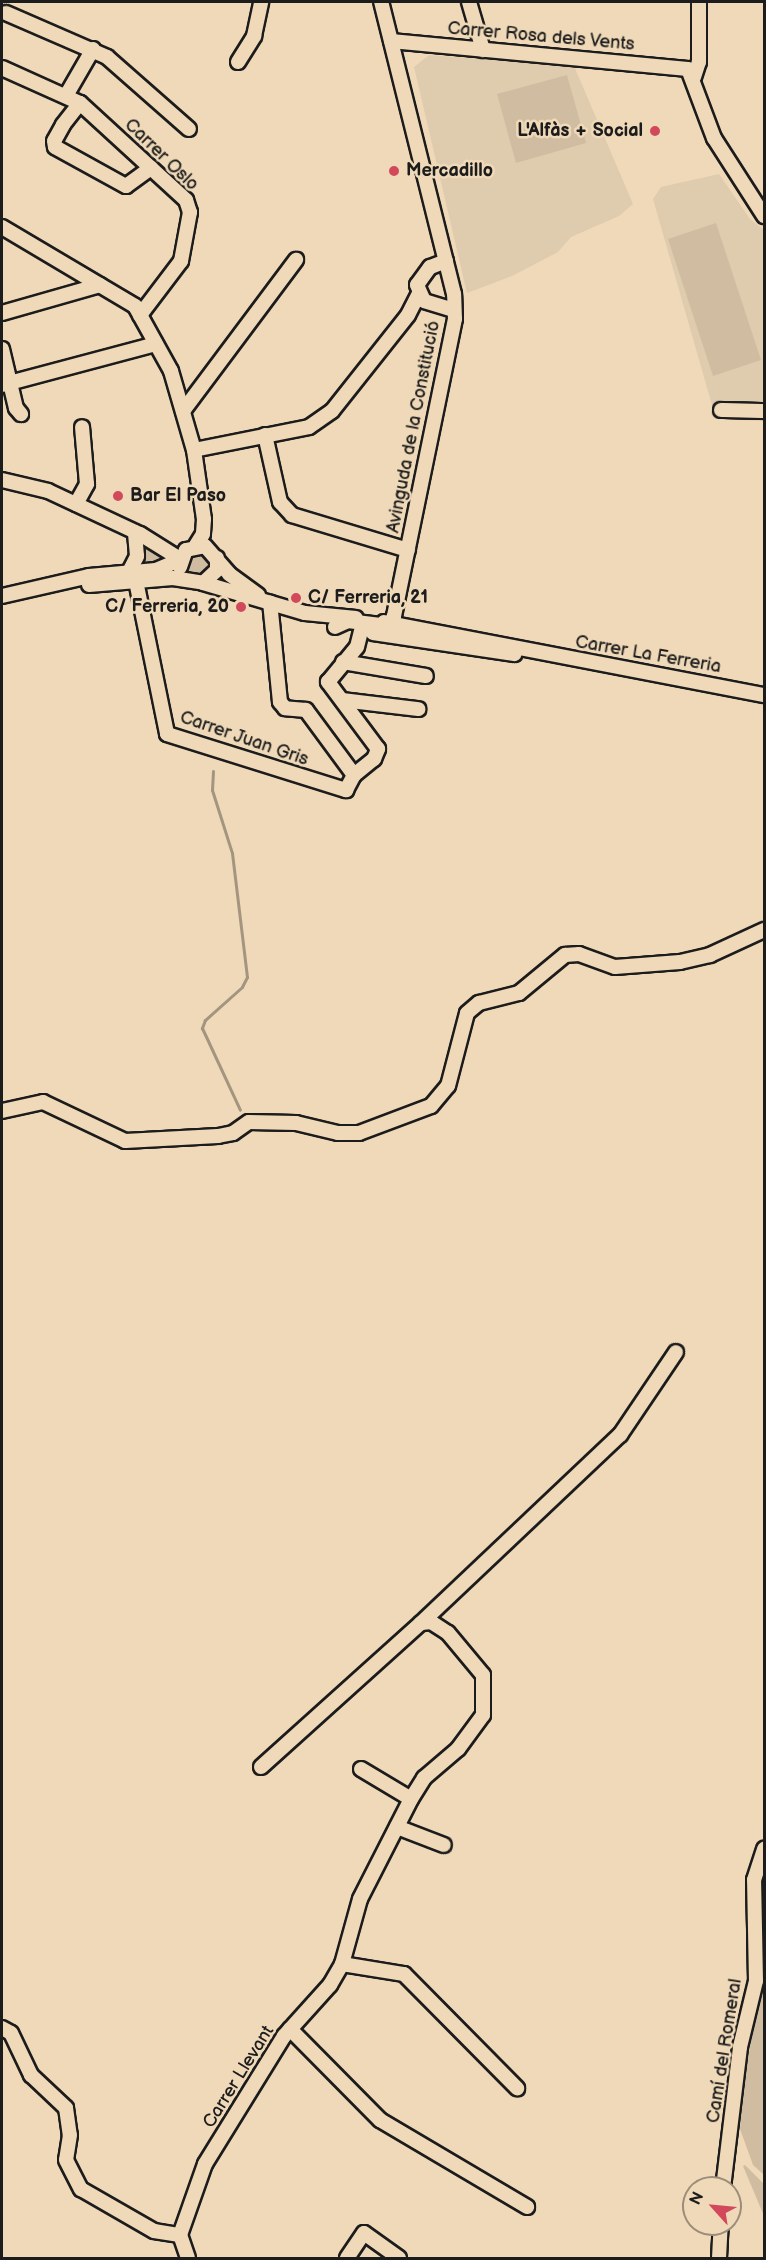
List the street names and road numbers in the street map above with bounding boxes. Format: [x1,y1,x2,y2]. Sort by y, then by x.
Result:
street label: Carrer Rosa dels Vents [446,18,636,56]
street label: Carrer Oslo [120,114,202,196]
street label: Avinguda de la Constitució [383,319,445,535]
street label: Carrer La Ferreria [573,632,723,678]
street label: Carrer Juan Gris [176,707,312,771]
street label: Camí del Romeral [703,1977,747,2125]
street label: Carrer Llevant [199,2022,279,2132]

